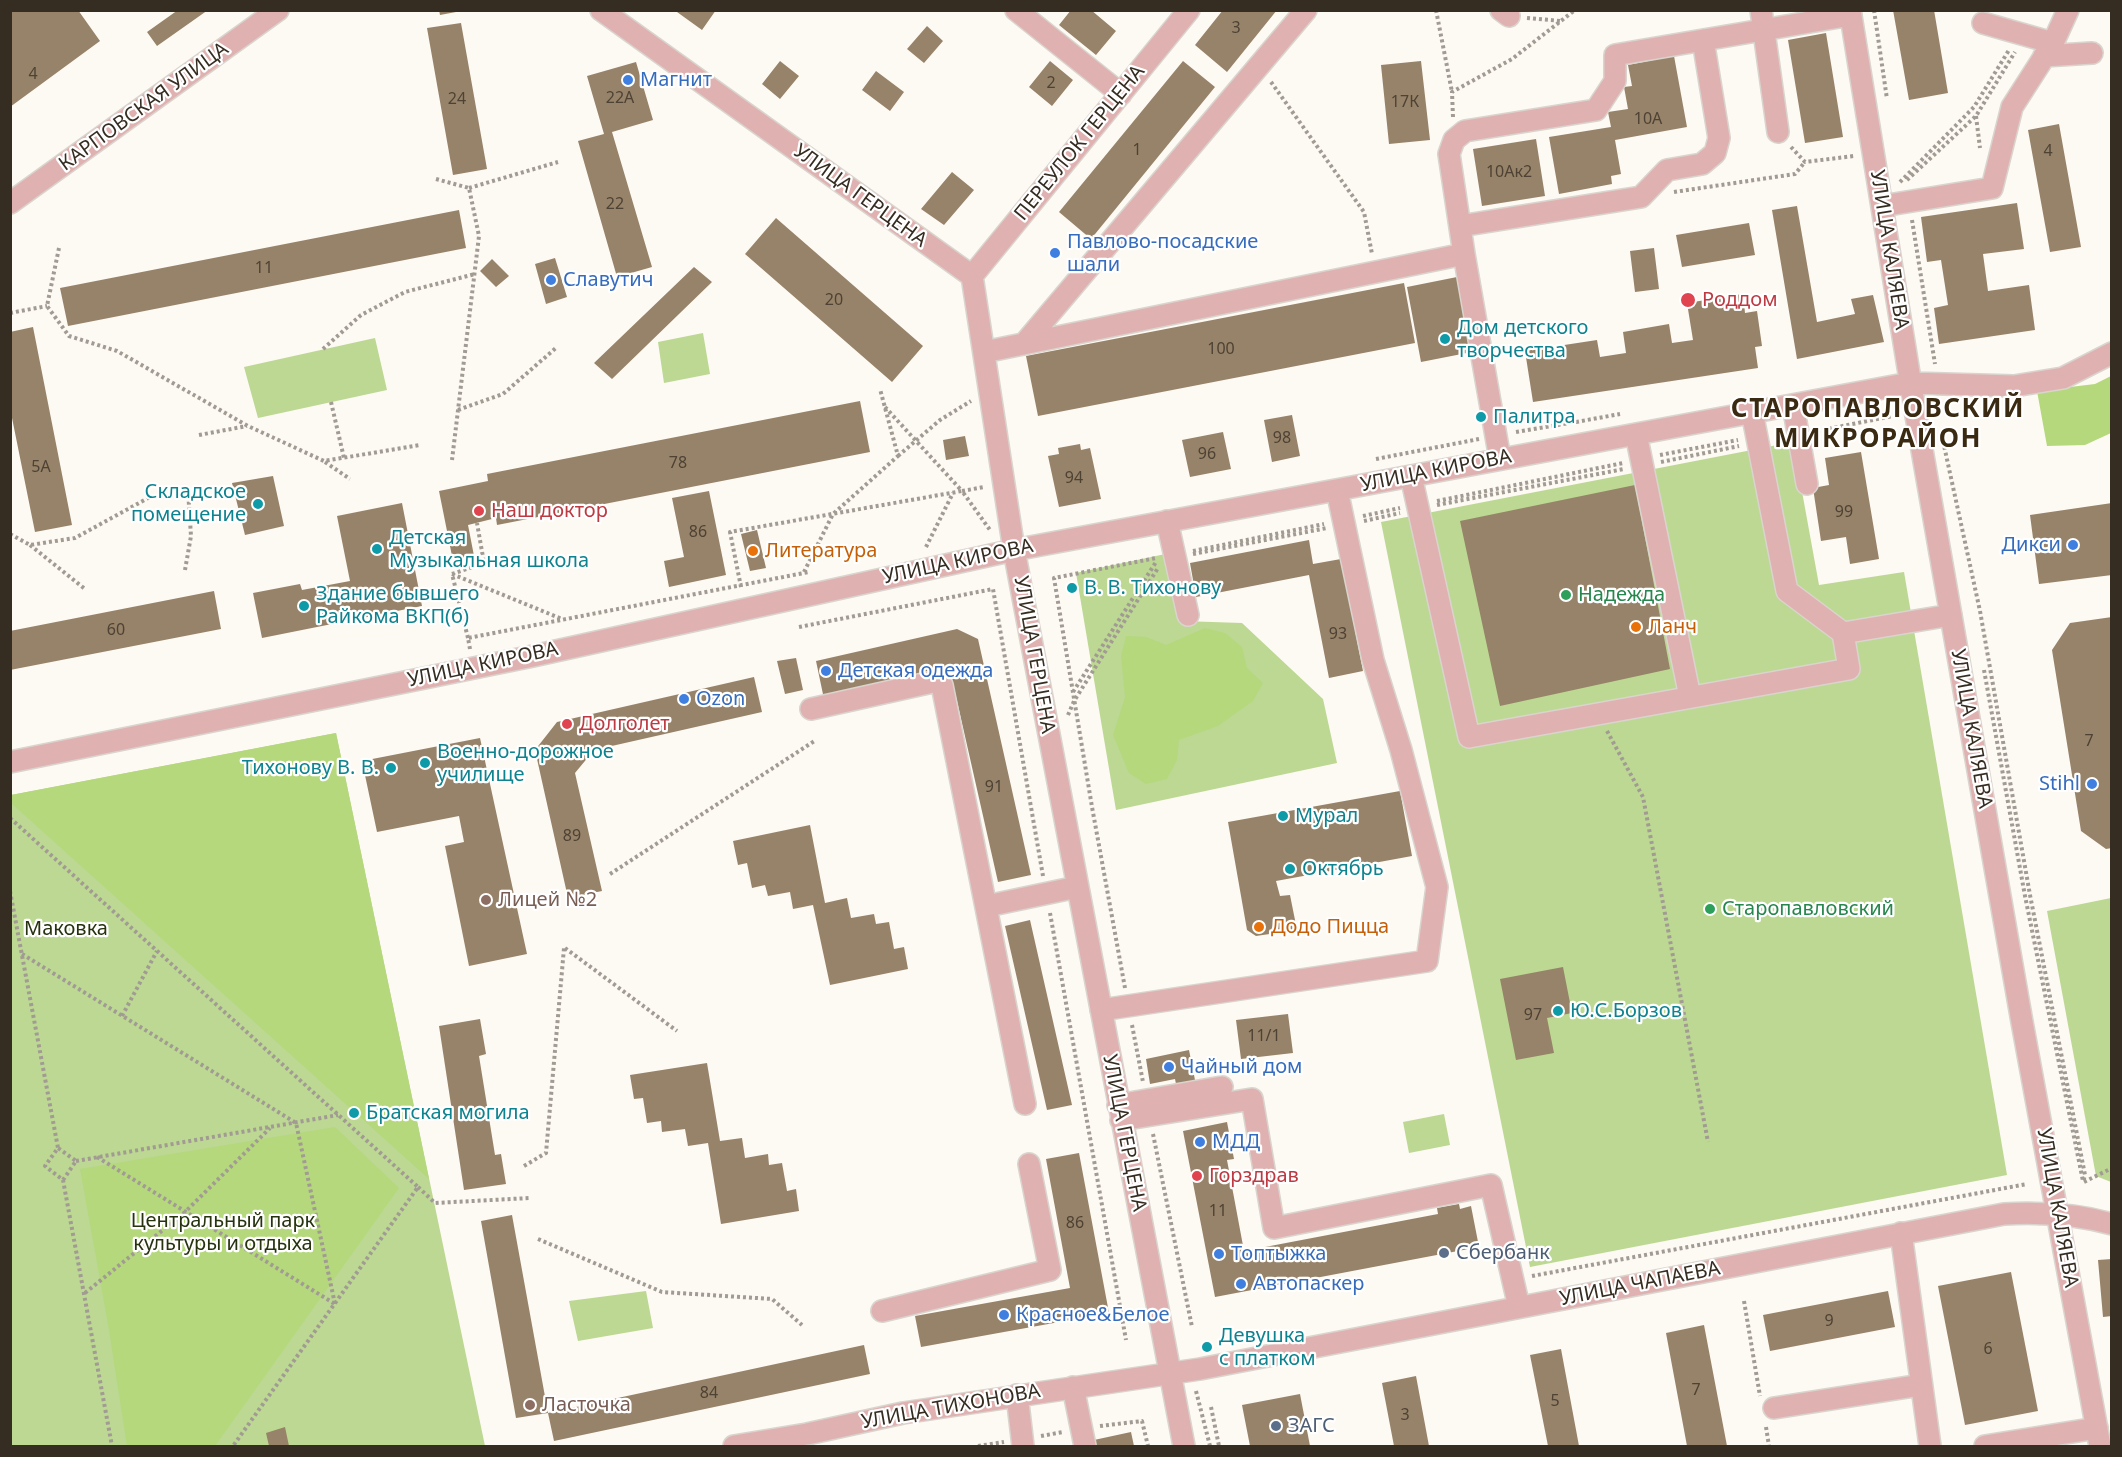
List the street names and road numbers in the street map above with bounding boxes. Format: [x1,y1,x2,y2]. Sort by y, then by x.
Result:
street label: КАРПОВСКАЯ УЛИЦА [55,38,233,176]
street label: ПЕРЕУЛОК ГЕРЦЕНА [1010,60,1150,226]
street label: УЛИЦА ГЕРЦЕНА [789,139,931,253]
street label: УЛИЦА КАЛЯЕВА [1865,169,1913,331]
street label: УЛИЦА КИРОВА [1359,445,1513,497]
street label: УЛИЦА КИРОВА [881,534,1035,590]
street label: УЛИЦА ГЕРЦЕНА [1008,574,1060,736]
street label: УЛИЦА КИРОВА [406,637,560,693]
street label: УЛИЦА КАЛЯЕВА [1945,648,1997,810]
street label: УЛИЦА ГЕРЦЕНА [1097,1053,1151,1213]
street label: УЛИЦА КАЛЯЕВА [2031,1127,2083,1289]
street label: УЛИЦА ЧАПАЕВА [1558,1257,1722,1311]
street label: УЛИЦА ТИХОНОВА [860,1379,1042,1435]

